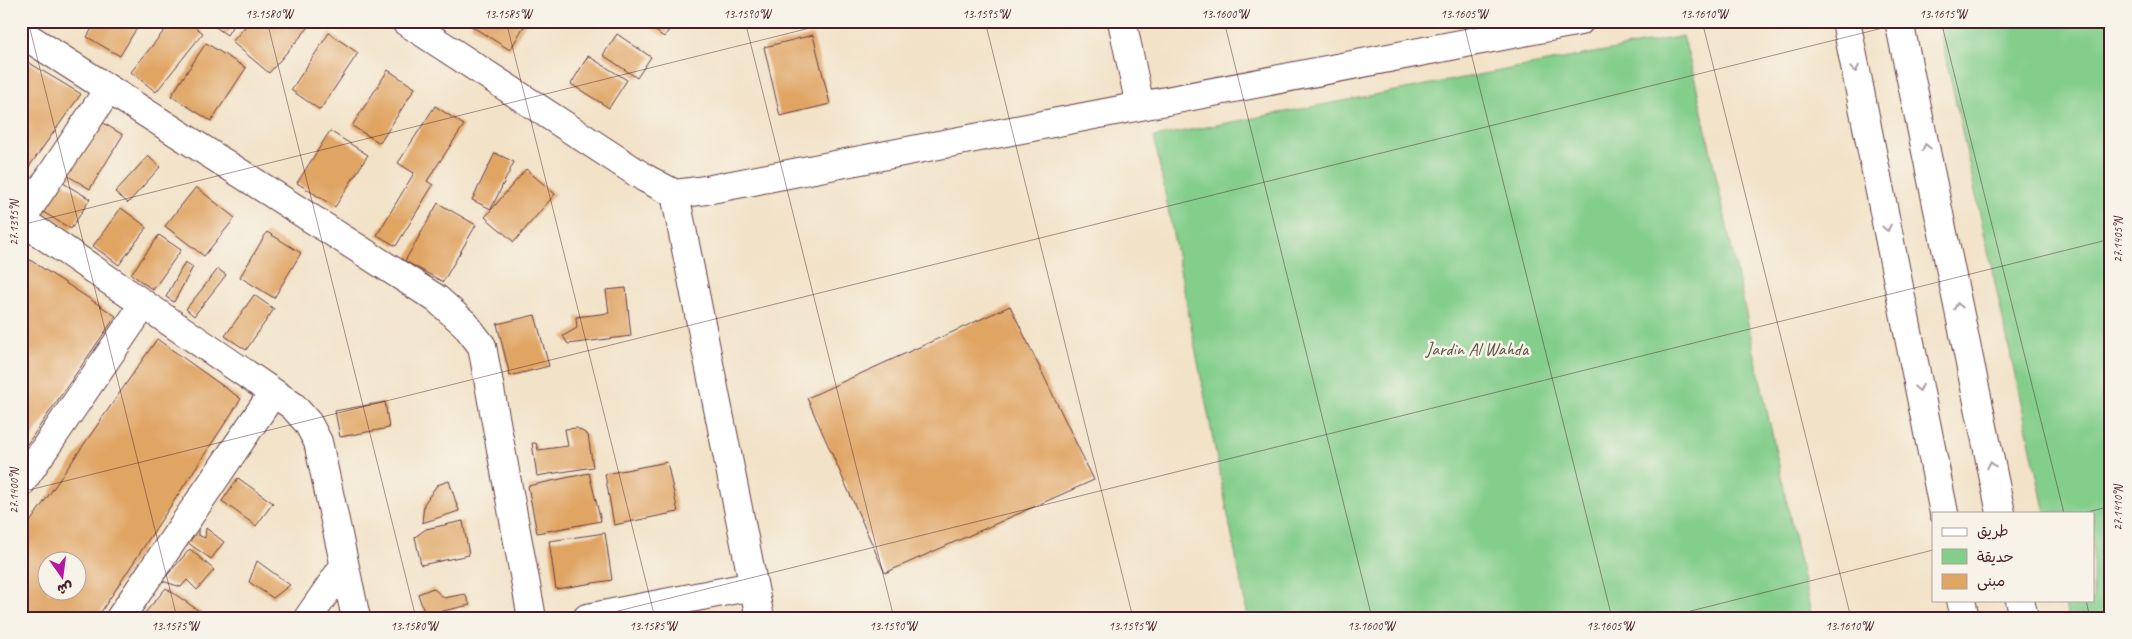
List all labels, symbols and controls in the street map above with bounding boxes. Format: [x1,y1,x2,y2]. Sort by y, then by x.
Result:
text: 13.1580°W [246,6,295,22]
text: 13.1585°W [485,6,534,22]
text: 13.1590°W [724,6,773,22]
text: 13.1595°W [963,6,1012,22]
text: 13.1600°W [1202,6,1251,22]
text: 13.1605°W [1441,6,1490,22]
text: 13.1610°W [1681,6,1730,22]
text: 13.1615°W [1920,6,1969,22]
one-way arrow [1849,65,1860,73]
one-way arrow [1921,142,1931,151]
text: 27.1395°N [6,199,22,246]
text: 27.1405°N [2110,216,2126,263]
one-way arrow [1881,224,1892,233]
one-way arrow [1954,302,1964,310]
park label: Jardin Al Wahda [1425,338,1530,360]
one-way arrow [1913,383,1923,392]
one-way arrow [1986,461,1997,470]
text: 27.1400°N [6,467,22,514]
text: 27.1410°N [2110,484,2126,531]
legend [1932,512,2094,602]
text: طريق [1977,522,2009,541]
text: حديقة [1977,548,2014,567]
north arrow [38,552,88,602]
text: مبنى [1977,572,2005,591]
text: ش [55,578,75,598]
text: 13.1575°W [152,618,201,634]
text: 13.1580°W [391,618,440,634]
text: 13.1585°W [630,618,679,634]
text: 13.1590°W [870,618,919,634]
text: 13.1595°W [1109,618,1158,634]
text: 13.1600°W [1348,618,1397,634]
text: 13.1605°W [1587,618,1636,634]
text: 13.1610°W [1826,618,1875,634]

